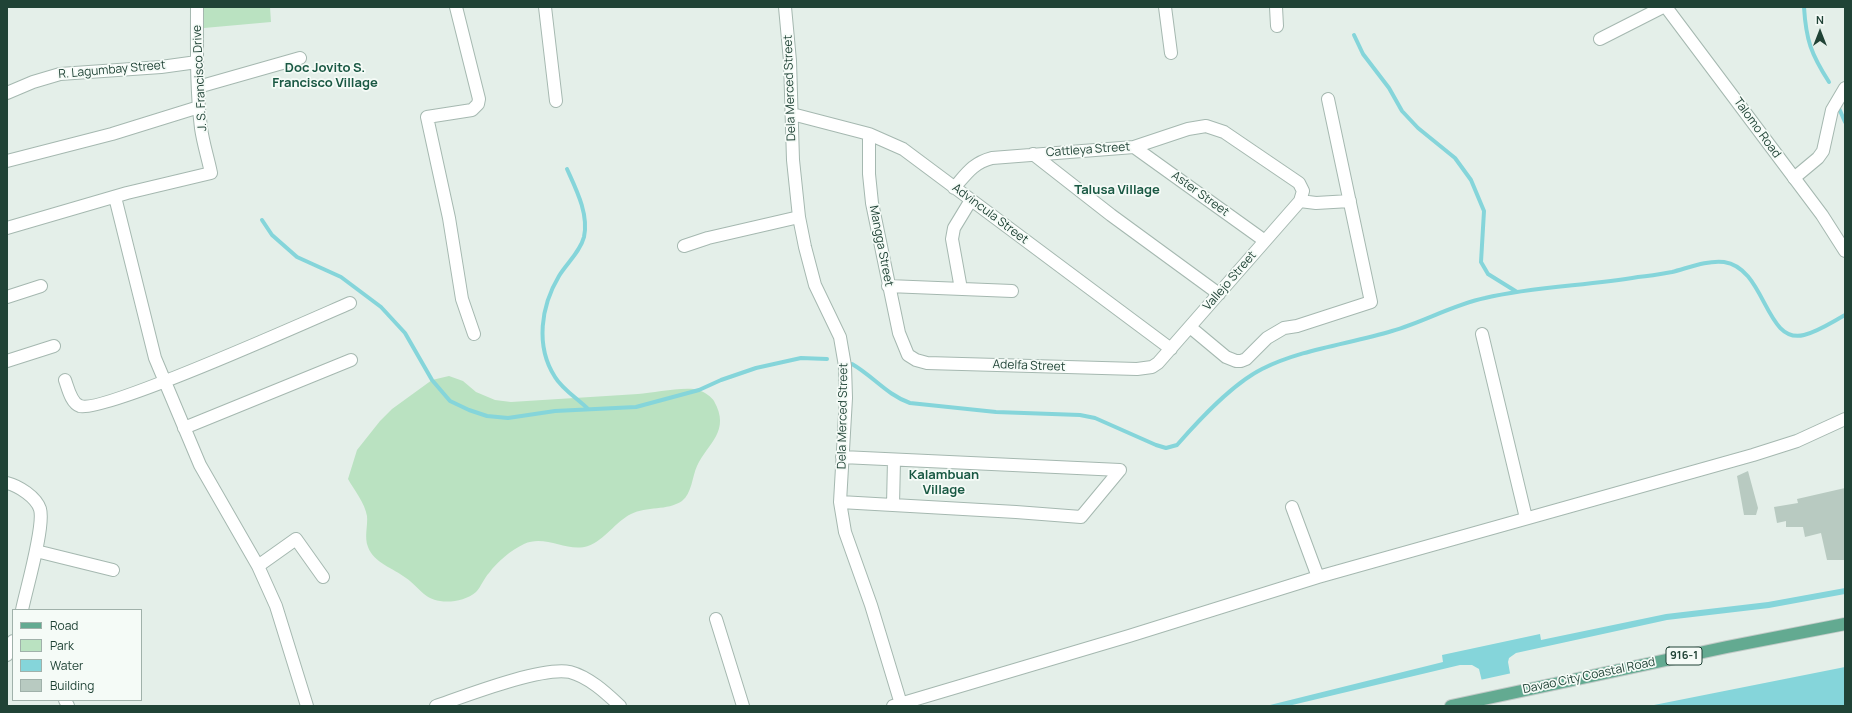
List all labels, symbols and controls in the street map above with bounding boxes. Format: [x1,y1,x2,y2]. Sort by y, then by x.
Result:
north arrow [1800,12,1840,52]
text: N [1816,12,1824,27]
street label: J. S. Francisco Drive [190,24,210,132]
street label: Dela Merced Street [781,35,799,141]
street label: R. Lagumbay Street [58,58,166,82]
district label: Doc Jovito S. Francisco Village [272,60,378,91]
street label: Talomo Road [1730,95,1784,161]
street label: Cattleya Street [1045,140,1131,160]
street label: Aster Street [1168,168,1232,220]
street label: Advincula Street [949,181,1031,247]
district label: Talusa Village [1074,182,1160,198]
street label: Mangga Street [866,204,896,288]
street label: Vallejo Street [1200,248,1260,314]
street label: Adelfa Street [992,358,1066,374]
street label: Dela Merced Street [835,363,851,469]
district label: Kalambuan Village [909,467,979,498]
legend [12,609,142,701]
text: Road [50,617,78,634]
text: Park [50,637,74,654]
road number: 916-1 [1666,647,1702,665]
street label: Davao City Coastal Road [1522,655,1656,697]
text: Water [50,657,83,674]
text: Building [50,677,94,694]

